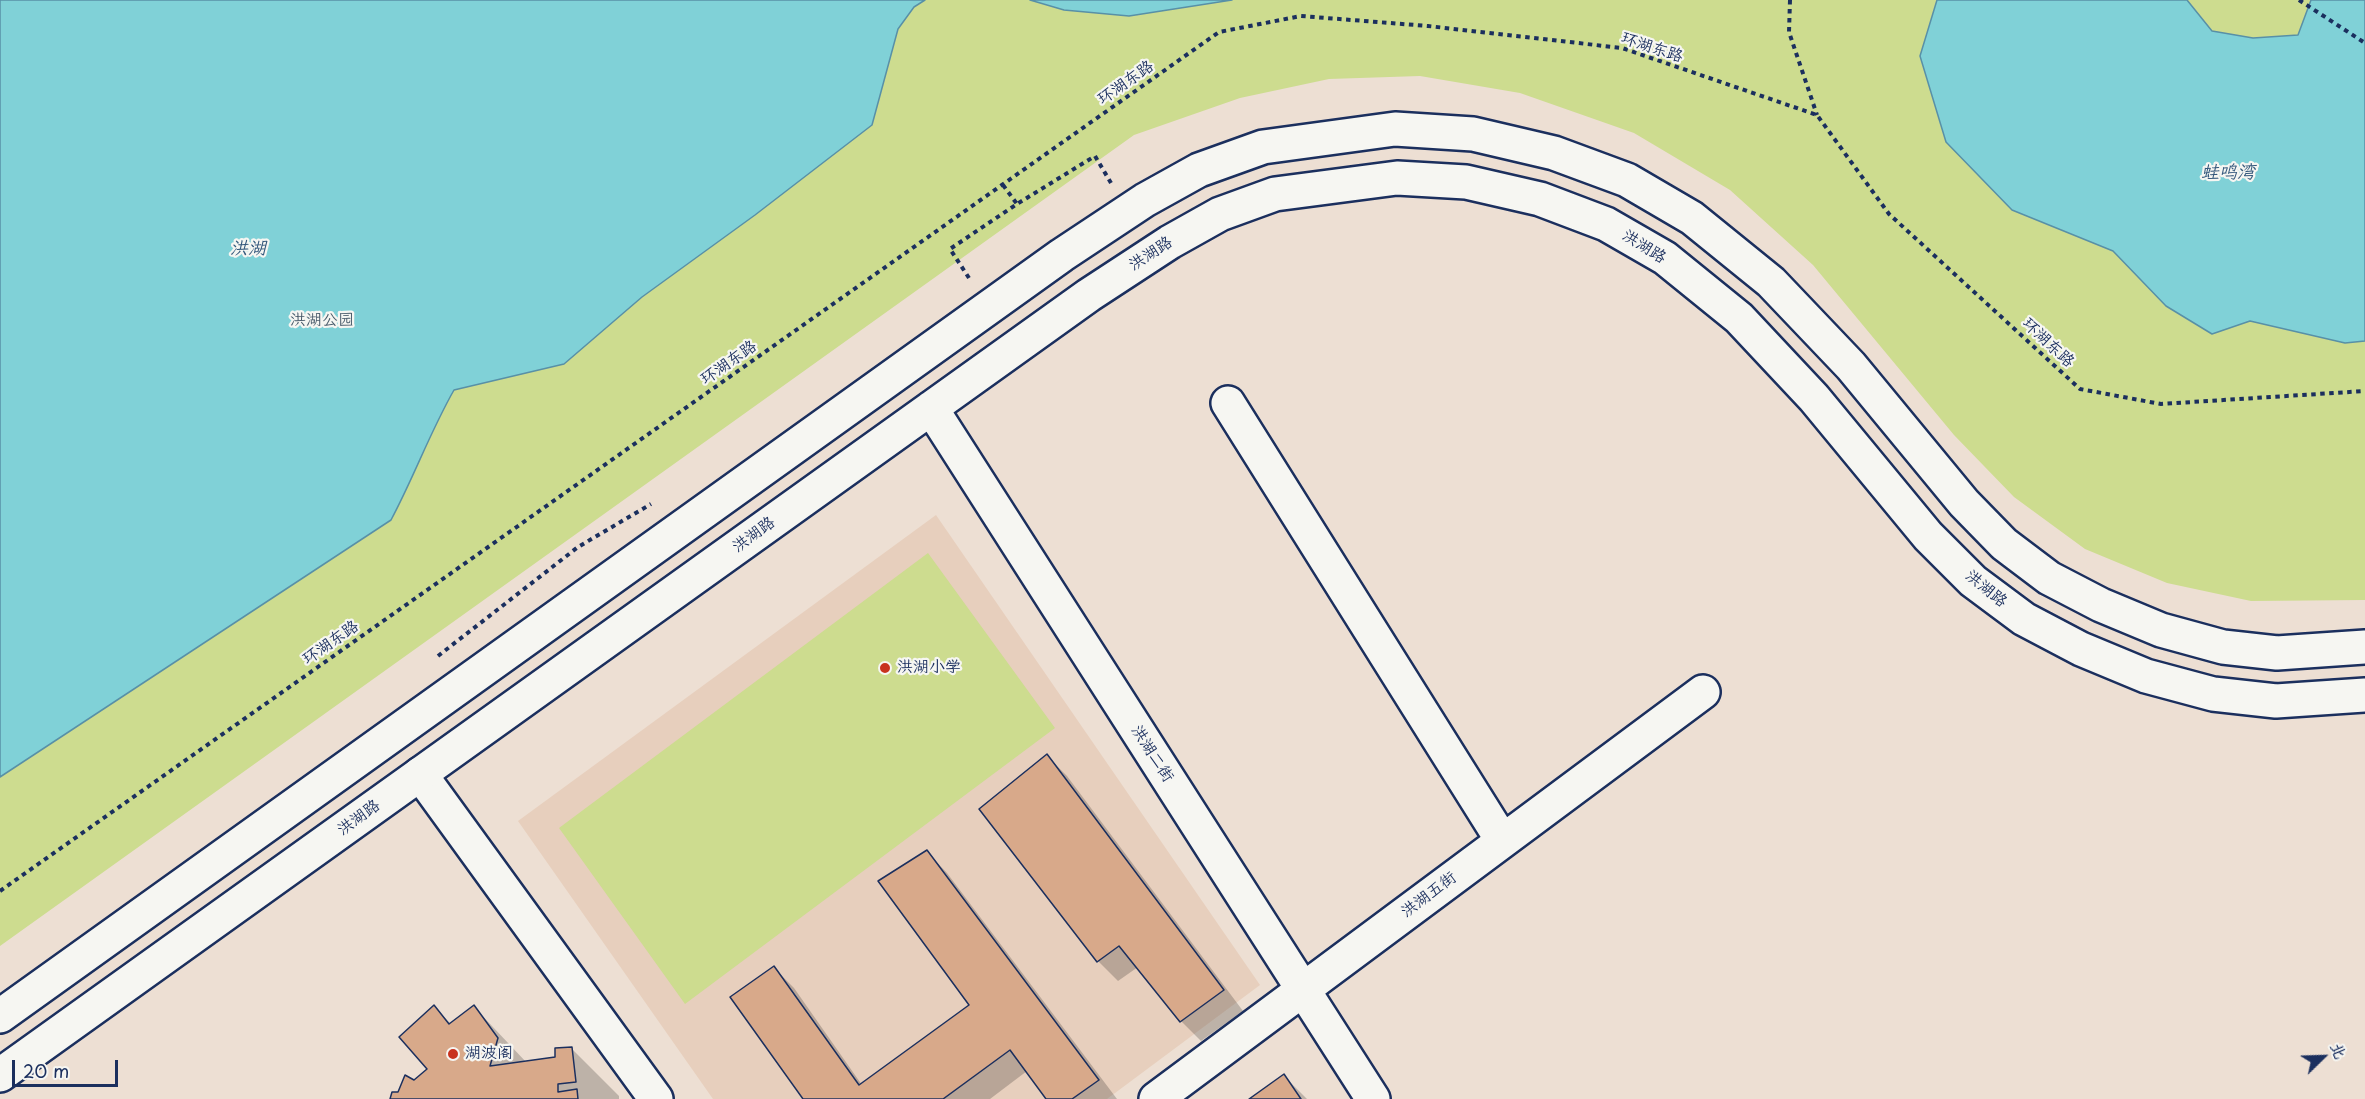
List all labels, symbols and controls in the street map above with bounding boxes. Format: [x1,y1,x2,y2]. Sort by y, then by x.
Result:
street label: 环湖东路 [1619,29,1685,67]
street label: 环湖东路 [1094,57,1158,109]
water label: 蛙鸣湾 [2201,162,2255,184]
street label: 洪湖路 [1619,226,1669,268]
street label: 洪湖路 [1126,233,1176,275]
water label: 洪湖 [230,238,266,260]
park label: 洪湖公园 [290,311,354,331]
street label: 环湖东路 [2018,314,2078,372]
street label: 环湖东路 [697,337,761,389]
street label: 洪湖路 [729,513,779,557]
street label: 洪湖路 [1961,566,2011,612]
street label: 环湖东路 [299,617,363,669]
place label: 洪湖小学 [897,658,961,678]
marker: 洪湖小学 [878,661,892,675]
street label: 洪湖二街 [1127,722,1177,786]
street label: 洪湖路 [334,796,384,840]
street label: 洪湖五街 [1398,868,1460,922]
north arrow [2293,1027,2353,1087]
text: 北 [2325,1038,2354,1062]
place label: 湖波阁 [465,1044,513,1064]
marker: 湖波阁 [446,1047,460,1061]
scale bar [15,1048,122,1086]
text: 20 m [23,1057,69,1084]

